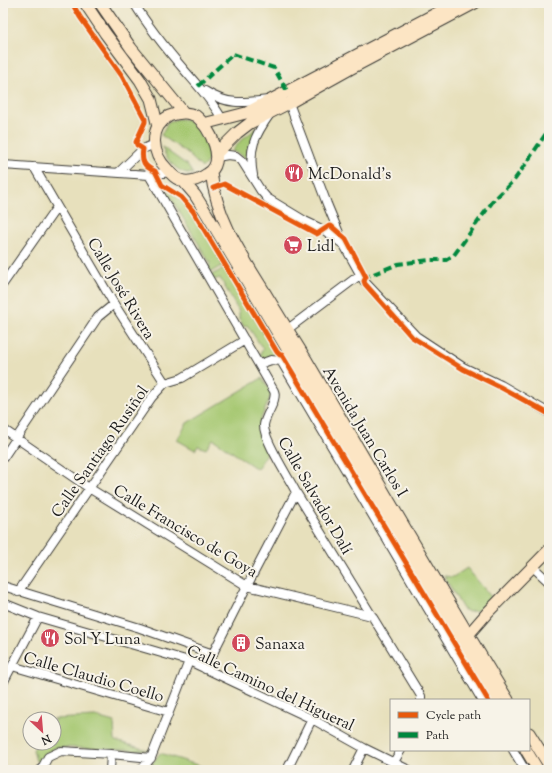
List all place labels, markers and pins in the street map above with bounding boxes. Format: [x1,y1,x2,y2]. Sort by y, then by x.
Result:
restaurant icon: McDonald's [283,162,305,184]
place label: McDonald's [308,164,391,187]
supermarket icon: Lidl [282,234,304,256]
place label: Lidl [307,236,335,259]
restaurant icon: Sol Y Luna [39,627,61,649]
place label: Sol Y Luna [64,629,141,652]
building icon: Sanaxa [230,632,252,654]
place label: Sanaxa [255,634,306,657]

